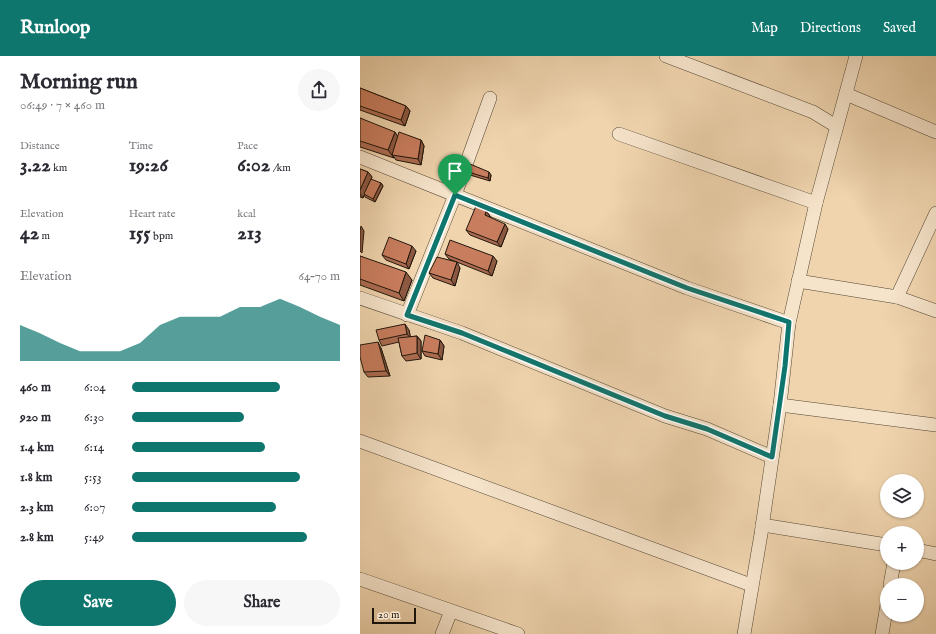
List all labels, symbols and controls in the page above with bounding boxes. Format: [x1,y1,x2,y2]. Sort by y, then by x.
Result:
text: Runloop [20,16,90,40]
text: Map [751,19,778,37]
text: Directions [800,19,861,37]
text: Saved [883,19,916,37]
text: Morning run [20,68,138,96]
button: share [298,69,340,111]
text: 06:49 · 7 × 460 m [20,97,105,114]
text: Distance [20,139,60,153]
text: Time [129,139,153,153]
text: Pace [237,139,258,153]
text: 3.22 [20,153,51,178]
text: 19:26 [129,153,168,178]
text: 6:02 [237,153,270,178]
pin [438,154,472,195]
icon: arrive [444,160,466,182]
text: km [51,161,67,175]
text: /km [270,161,291,175]
text: Elevation [20,207,64,221]
text: Heart rate [129,207,176,221]
text: kcal [237,207,256,221]
text: 42 [20,221,39,246]
text: 155 [129,221,151,246]
text: 213 [237,221,262,246]
text: m [39,229,50,243]
text: bpm [151,229,173,243]
text: Elevation [20,268,72,285]
text: 64–70 m [298,268,340,285]
text: 460 m [20,379,51,396]
text: 6:04 [84,379,106,396]
text: 920 m [20,409,51,426]
text: 6:30 [84,409,104,426]
text: 1.4 km [20,439,54,456]
text: 6:14 [84,439,104,456]
text: 1.8 km [20,469,53,486]
text: 5:53 [84,469,102,486]
map controls [880,474,924,622]
button: layers [880,474,924,518]
text: 2.3 km [20,499,54,516]
text: 6:07 [84,499,105,516]
button: + [880,526,924,570]
text: 2.8 km [20,529,54,546]
text: 5:49 [84,529,104,546]
button: − [880,578,924,622]
button: Save [20,580,176,626]
button: Share [184,580,340,626]
scale bar [372,606,416,625]
text: 20 m [378,608,399,622]

